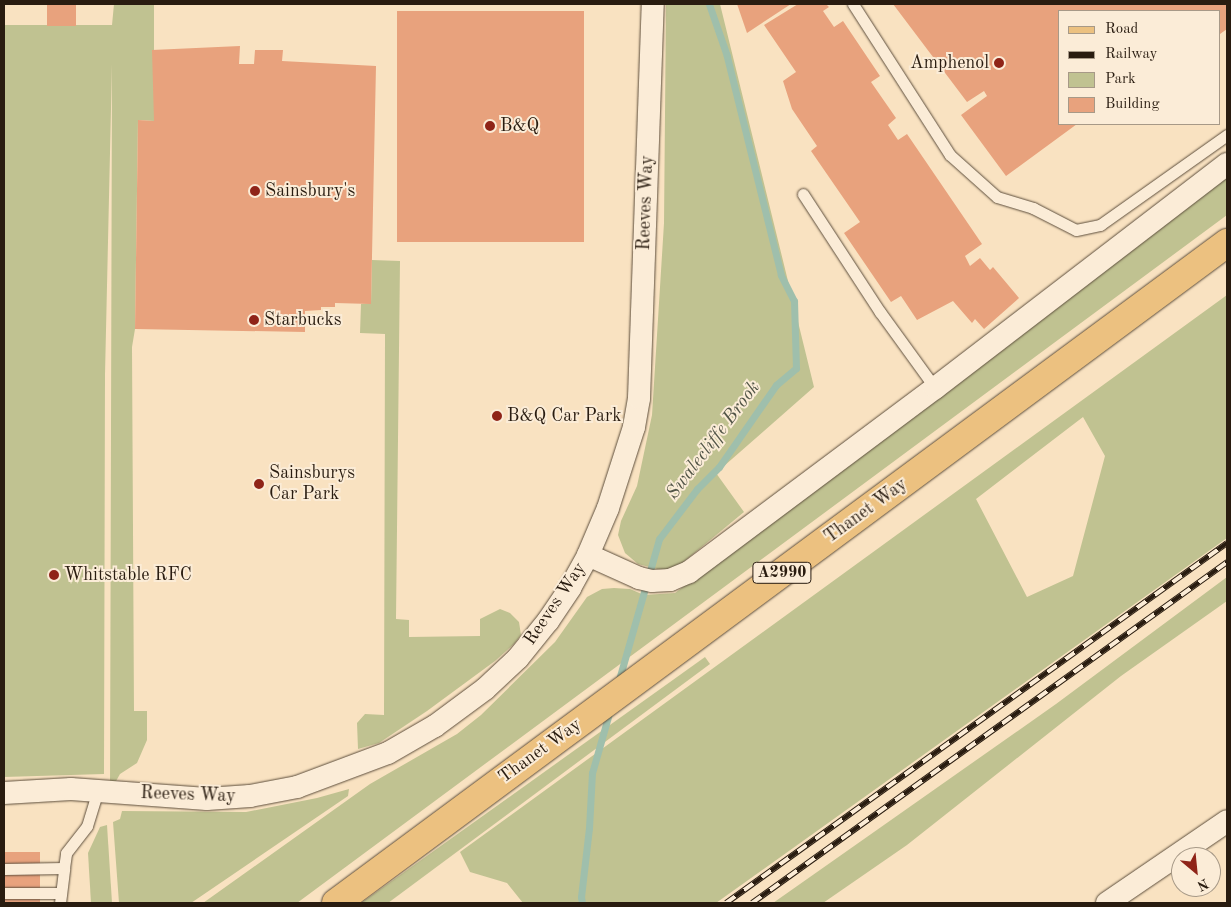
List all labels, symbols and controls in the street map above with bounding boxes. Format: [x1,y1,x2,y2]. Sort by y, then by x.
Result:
legend [1058,10,1221,125]
text: Road [1105,22,1138,37]
text: Railway [1105,47,1158,62]
place label: Amphenol [910,52,989,74]
marker: Amphenol [993,57,1005,69]
text: Park [1105,72,1136,87]
text: Building [1105,97,1160,112]
place label: B&Q [500,115,539,137]
marker: B&Q [484,120,496,132]
street label: Reeves Way [634,155,658,251]
place label: Sainsbury's [265,180,355,202]
marker: Sainsbury's [249,185,261,197]
place label: Starbucks [264,309,342,331]
marker: Starbucks [248,314,260,326]
water label: Swalecliffe Brook [662,377,766,505]
place label: B&Q Car Park [507,405,622,427]
marker: B&Q Car Park [491,410,503,422]
place label: Sainsburys Car Park [269,463,355,506]
street label: Thanet Way [820,474,912,548]
marker: Sainsburys Car Park [253,478,265,490]
street label: Reeves Way [519,559,591,649]
road number: A2990 [752,560,812,586]
place label: Whitstable RFC [64,564,192,586]
marker: Whitstable RFC [48,569,60,581]
street label: Thanet Way [494,714,586,788]
street label: Reeves Way [140,783,236,807]
north arrow [1171,847,1221,897]
text: N [1195,876,1211,893]

